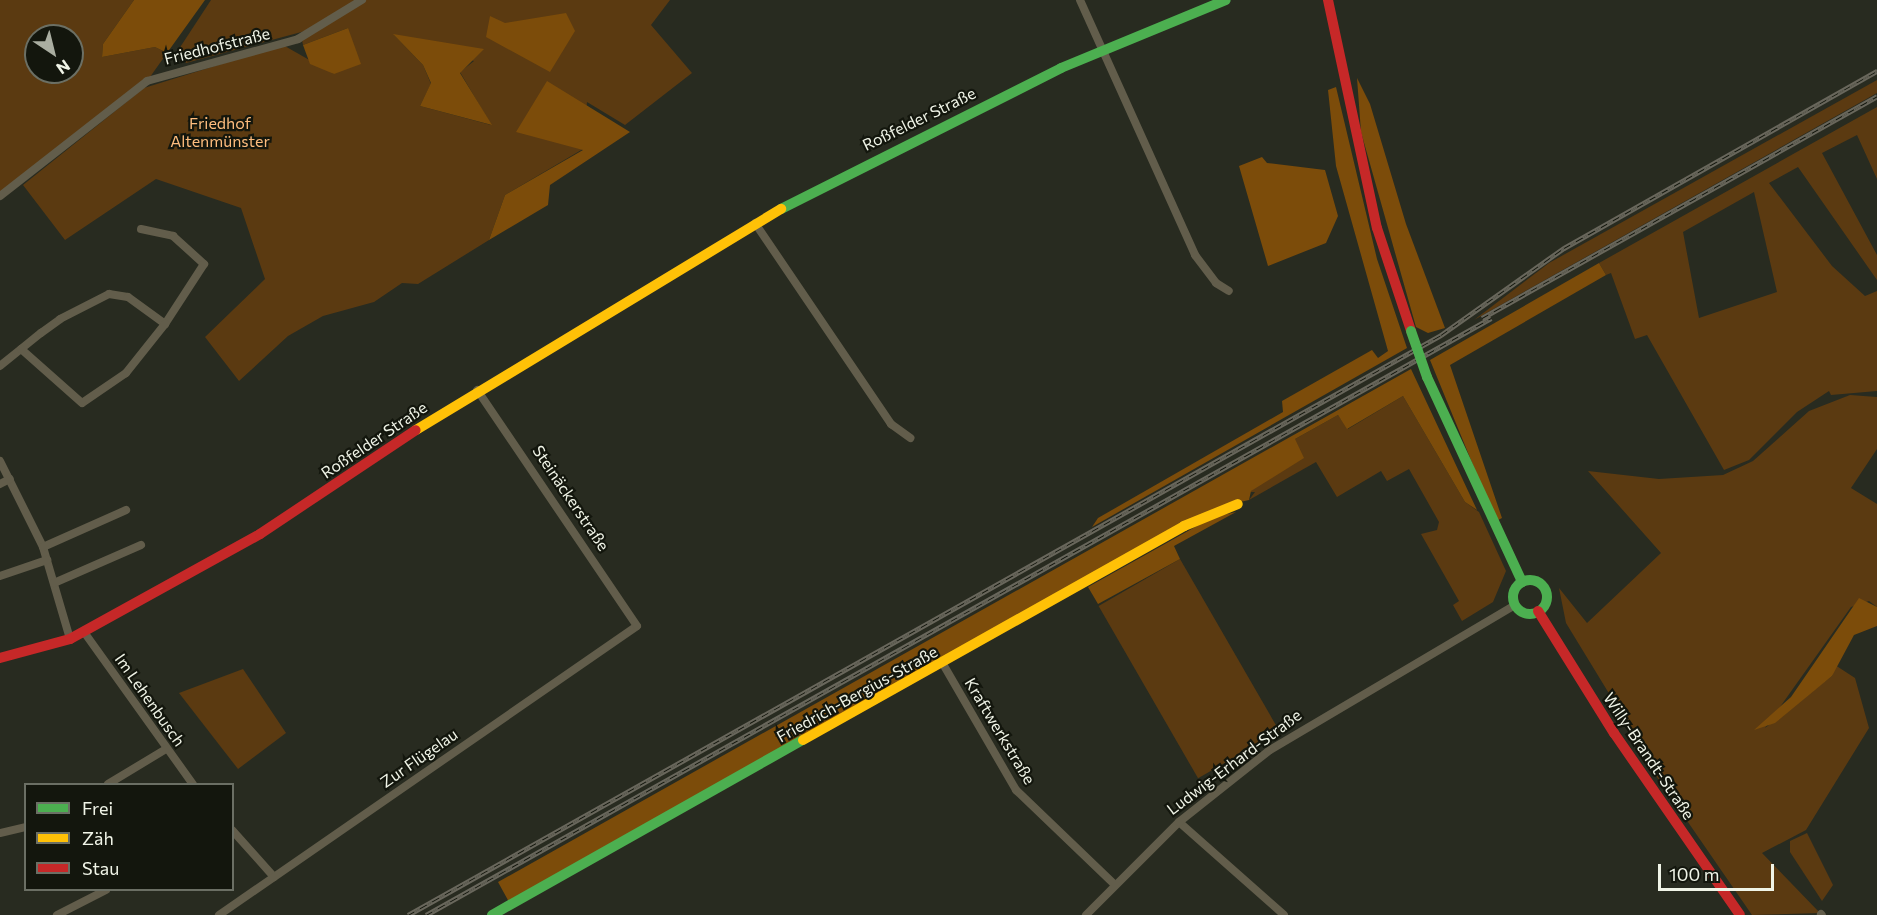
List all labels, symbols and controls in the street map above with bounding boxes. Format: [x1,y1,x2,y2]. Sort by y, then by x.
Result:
north arrow [24,24,84,84]
street label: Friedhofstraße [162,24,272,68]
text: N [53,56,74,79]
street label: Roßfelder Straße [859,83,979,155]
park label: Friedhof Altenmünster [170,113,270,151]
street label: Roßfelder Straße [317,398,431,482]
street label: Steinäckerstraße [529,442,613,554]
street label: Friedrich-Bergius-Straße [773,642,941,746]
street label: Im Lehenbusch [111,650,189,750]
street label: Kraftwerkstraße [961,674,1039,788]
street label: Willy-Brandt-Straße [1599,689,1699,823]
street label: Ludwig-Erhard-Straße [1163,705,1305,819]
street label: Zur Flügelau [377,724,461,792]
legend [24,783,234,891]
text: Frei [82,797,113,819]
text: Zäh [82,827,114,849]
scale bar [1661,852,1776,890]
text: Stau [82,857,119,879]
text: 100 m [1669,863,1719,885]

